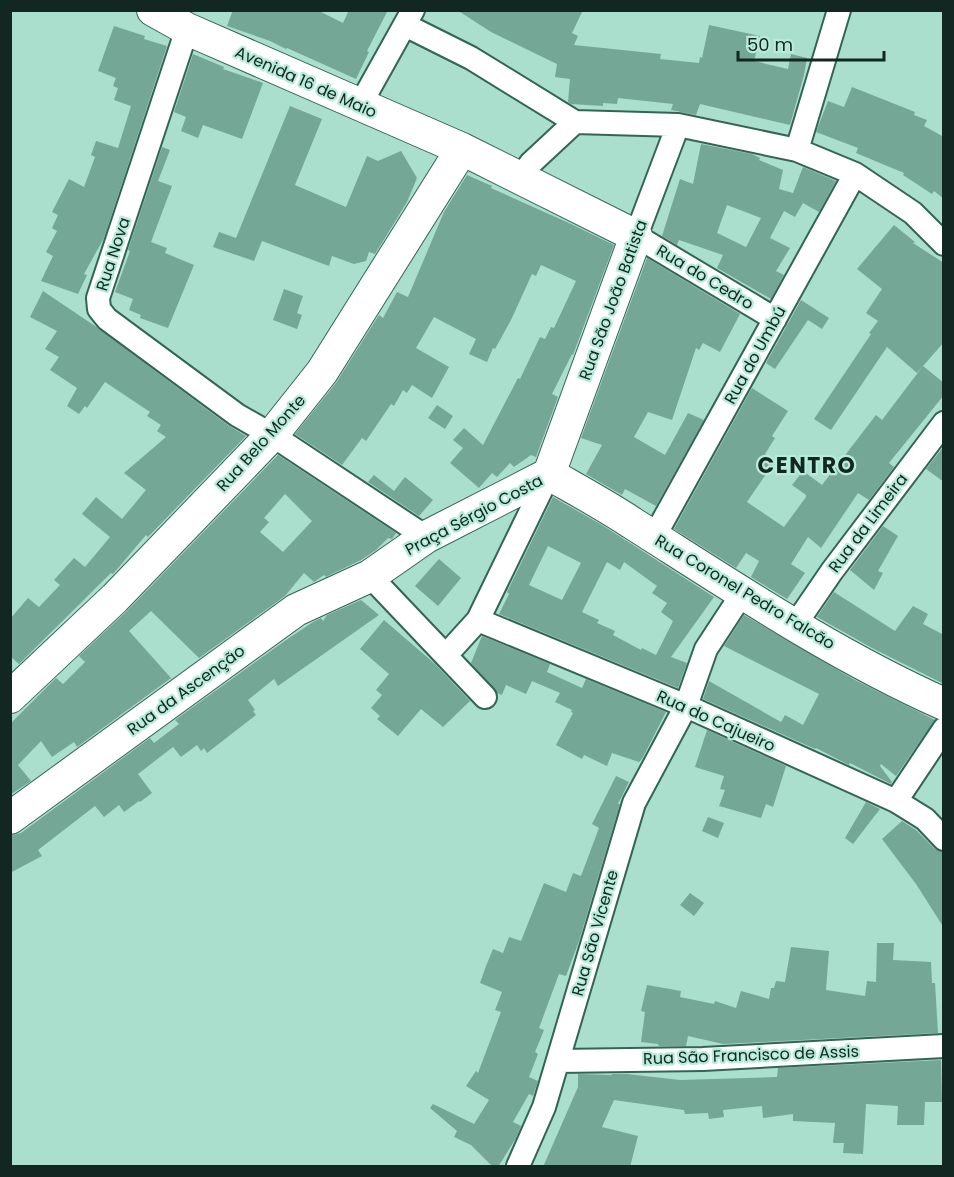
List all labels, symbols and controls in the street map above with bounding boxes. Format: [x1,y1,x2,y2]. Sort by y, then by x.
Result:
scale bar [738,24,884,62]
text: 50 m [747,32,793,57]
street label: Avenida 16 de Maio [231,40,381,124]
street label: Rua Nova [90,214,136,294]
street label: Rua São João Batista [573,217,653,383]
street label: Rua do Cedro [652,239,758,315]
street label: Rua do Umbú [719,302,791,408]
street label: Rua Belo Monte [211,389,311,496]
district label: CENTRO [758,450,856,481]
street label: Praça Sérgio Costa [401,469,547,561]
street label: Rua da Limeira [823,469,913,577]
street label: Rua Coronel Pedro Falcão [651,529,839,655]
street label: Rua da Ascenção [122,639,250,741]
street label: Rua do Cajueiro [653,684,779,758]
street label: Rua São Vicente [566,867,624,999]
street label: Rua São Francisco de Assis [643,1040,859,1070]

